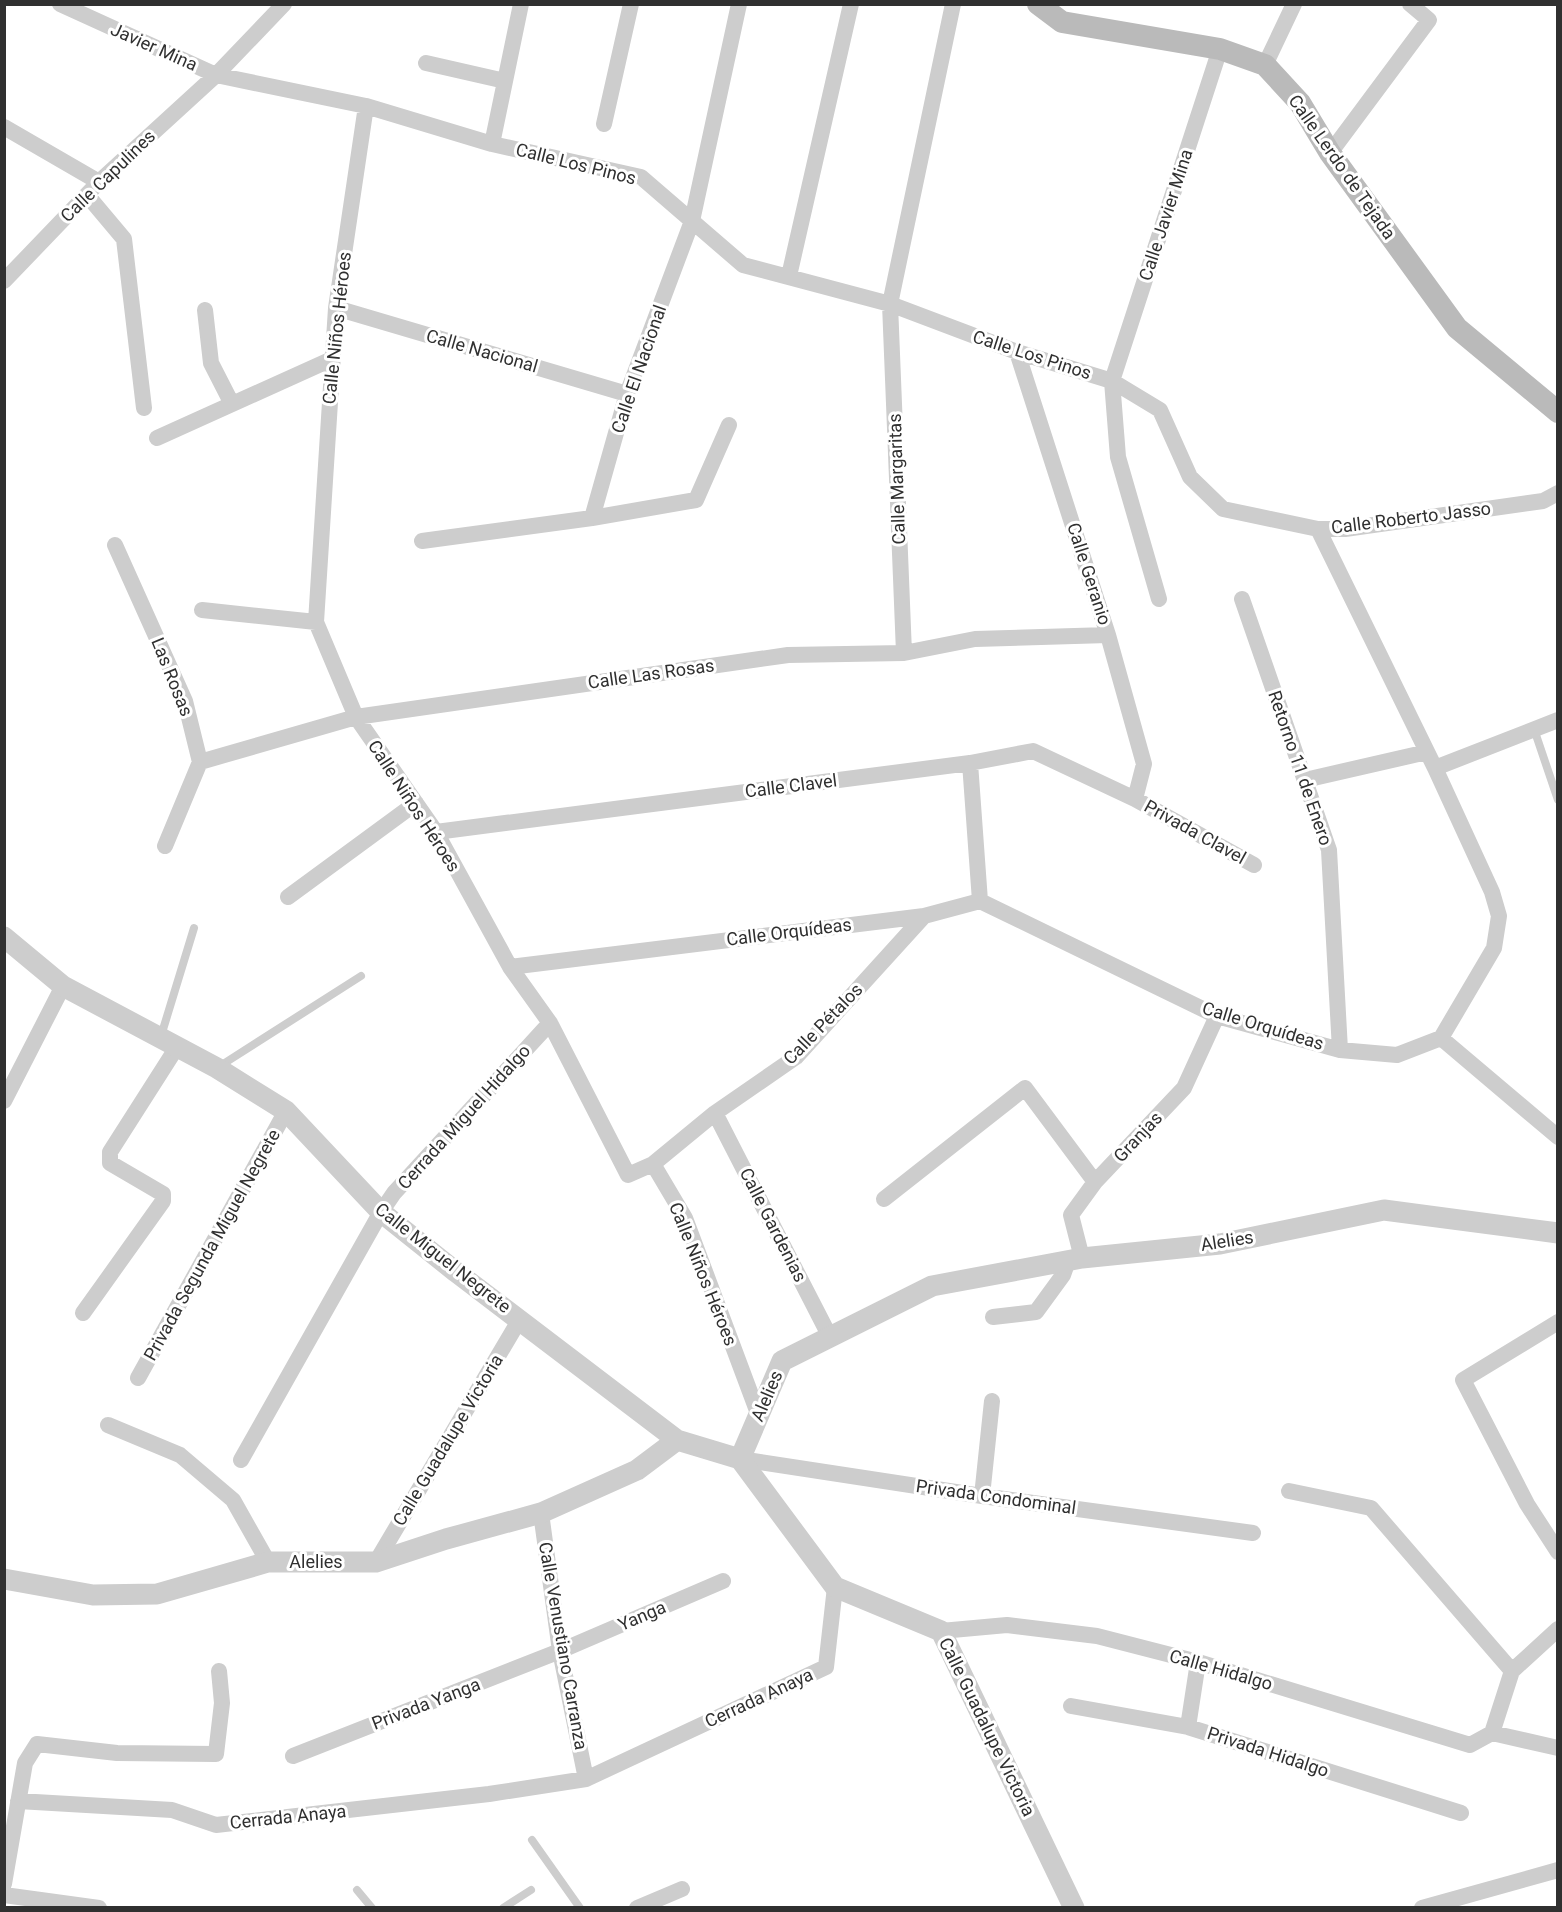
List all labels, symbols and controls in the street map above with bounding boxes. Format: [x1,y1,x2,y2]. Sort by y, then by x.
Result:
street label: Javier Mina [108,18,201,75]
street label: Calle Lerdo de Tejada [1285,90,1400,243]
street label: Calle Capulines [56,125,159,226]
street label: Calle Los Pinos [514,138,638,189]
street label: Calle Javier Mina [1134,147,1197,283]
street label: Calle Niños Héroes [318,251,355,405]
street label: Calle El Nacional [607,302,670,436]
street label: Calle Nacional [424,325,540,376]
street label: Calle Los Pinos [970,326,1094,384]
street label: Calle Margaritas [884,413,909,545]
street label: Calle Roberto Jasso [1330,497,1492,538]
street label: Calle Geranio [1063,520,1116,628]
street label: Las Rosas [147,634,198,719]
street label: Calle Las Rosas [586,654,715,693]
street label: Retorno 11 de Enero [1264,688,1337,848]
street label: Calle Niños Héroes [364,736,465,876]
street label: Calle Clavel [744,769,838,802]
street label: Privada Clavel [1141,795,1250,868]
street label: Calle Orquídeas [725,913,853,950]
street label: Calle Pétalos [779,979,867,1069]
street label: Calle Orquídeas [1200,997,1326,1054]
street label: Cerrada Miguel Hidalgo [393,1040,534,1193]
street label: Granjas [1109,1107,1166,1166]
street label: Privada Segunda Miguel Negrete [139,1125,284,1364]
street label: Calle Gardenias [736,1164,811,1285]
street label: Calle Miguel Negrete [371,1198,515,1317]
street label: Calle Niños Héroes [665,1199,742,1349]
street label: Alelies [1199,1226,1255,1255]
street label: Calle Guadalupe Victoria [388,1350,507,1529]
street label: Alelies [746,1367,787,1424]
street label: Privada Condominal [915,1475,1077,1518]
street label: Calle Venustiano Carranza [535,1540,592,1751]
street label: Alelies [289,1551,343,1572]
street label: Yanga [615,1596,669,1635]
street label: Calle Guadalupe Victoria [935,1634,1040,1820]
street label: Calle Hidalgo [1167,1645,1275,1694]
street label: Cerrada Anaya [701,1663,816,1732]
street label: Privada Yanga [369,1673,483,1734]
street label: Privada Hidalgo [1205,1722,1332,1781]
street label: Cerrada Anaya [229,1800,347,1833]

